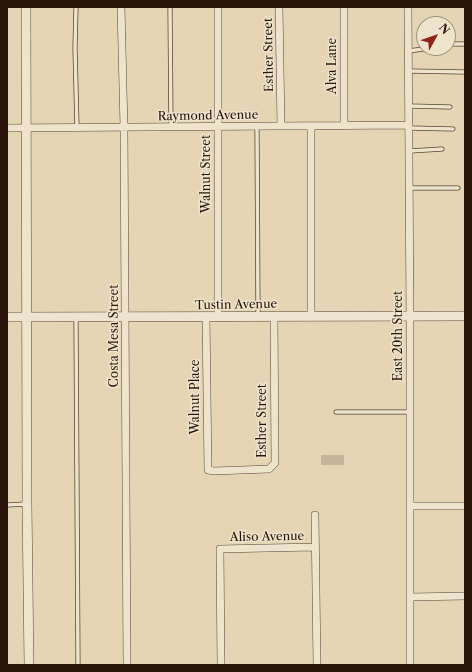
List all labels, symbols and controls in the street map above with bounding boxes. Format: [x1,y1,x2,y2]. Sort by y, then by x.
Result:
north arrow [416,16,456,56]
street label: Esther Street [261,18,277,92]
text: N [436,21,453,37]
street label: Alva Lane [326,38,340,94]
street label: Raymond Avenue [158,108,258,124]
street label: Walnut Street [200,135,214,213]
street label: Costa Mesa Street [108,285,122,387]
street label: East 20th Street [392,291,406,381]
street label: Tustin Avenue [195,297,277,313]
street label: Walnut Place [189,359,203,435]
street label: Esther Street [256,384,270,458]
street label: Aliso Avenue [230,529,304,545]

